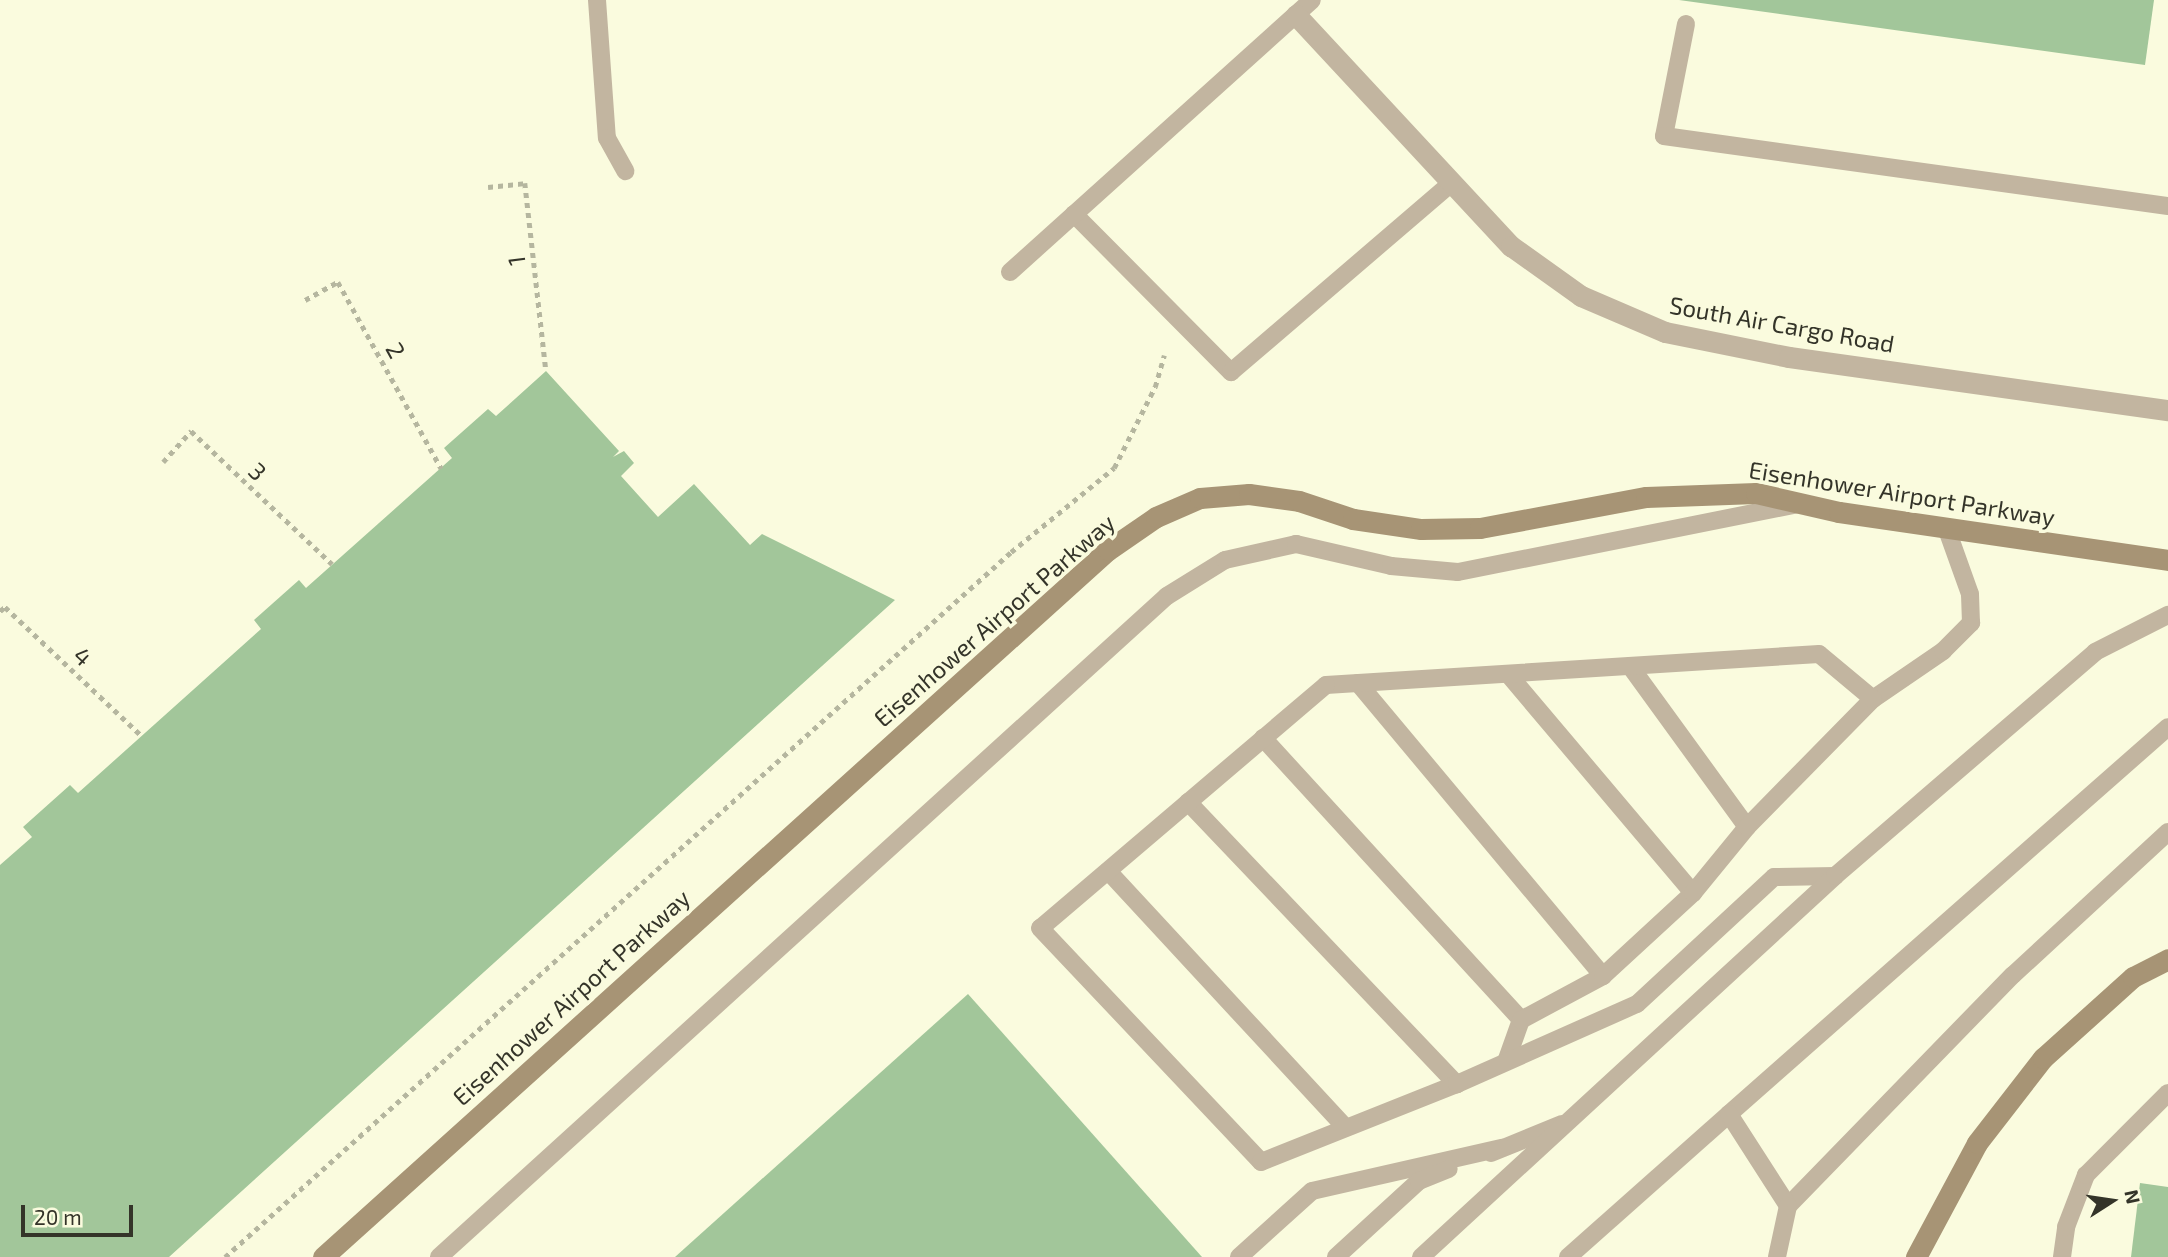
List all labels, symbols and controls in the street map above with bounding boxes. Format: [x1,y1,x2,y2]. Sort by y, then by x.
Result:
street label: 1 [501,255,531,267]
street label: South Air Cargo Road [1667,290,1897,358]
street label: 2 [380,337,412,363]
street label: Eisenhower Airport Parkway [1746,455,2058,531]
street label: 3 [243,456,273,486]
street label: Eisenhower Airport Parkway [867,507,1121,733]
street label: 4 [68,640,98,672]
street label: Eisenhower Airport Parkway [446,882,696,1112]
north arrow [2077,1166,2147,1236]
text: N [2120,1187,2146,1206]
scale bar [24,1190,136,1234]
text: 20 m [34,1204,82,1229]

